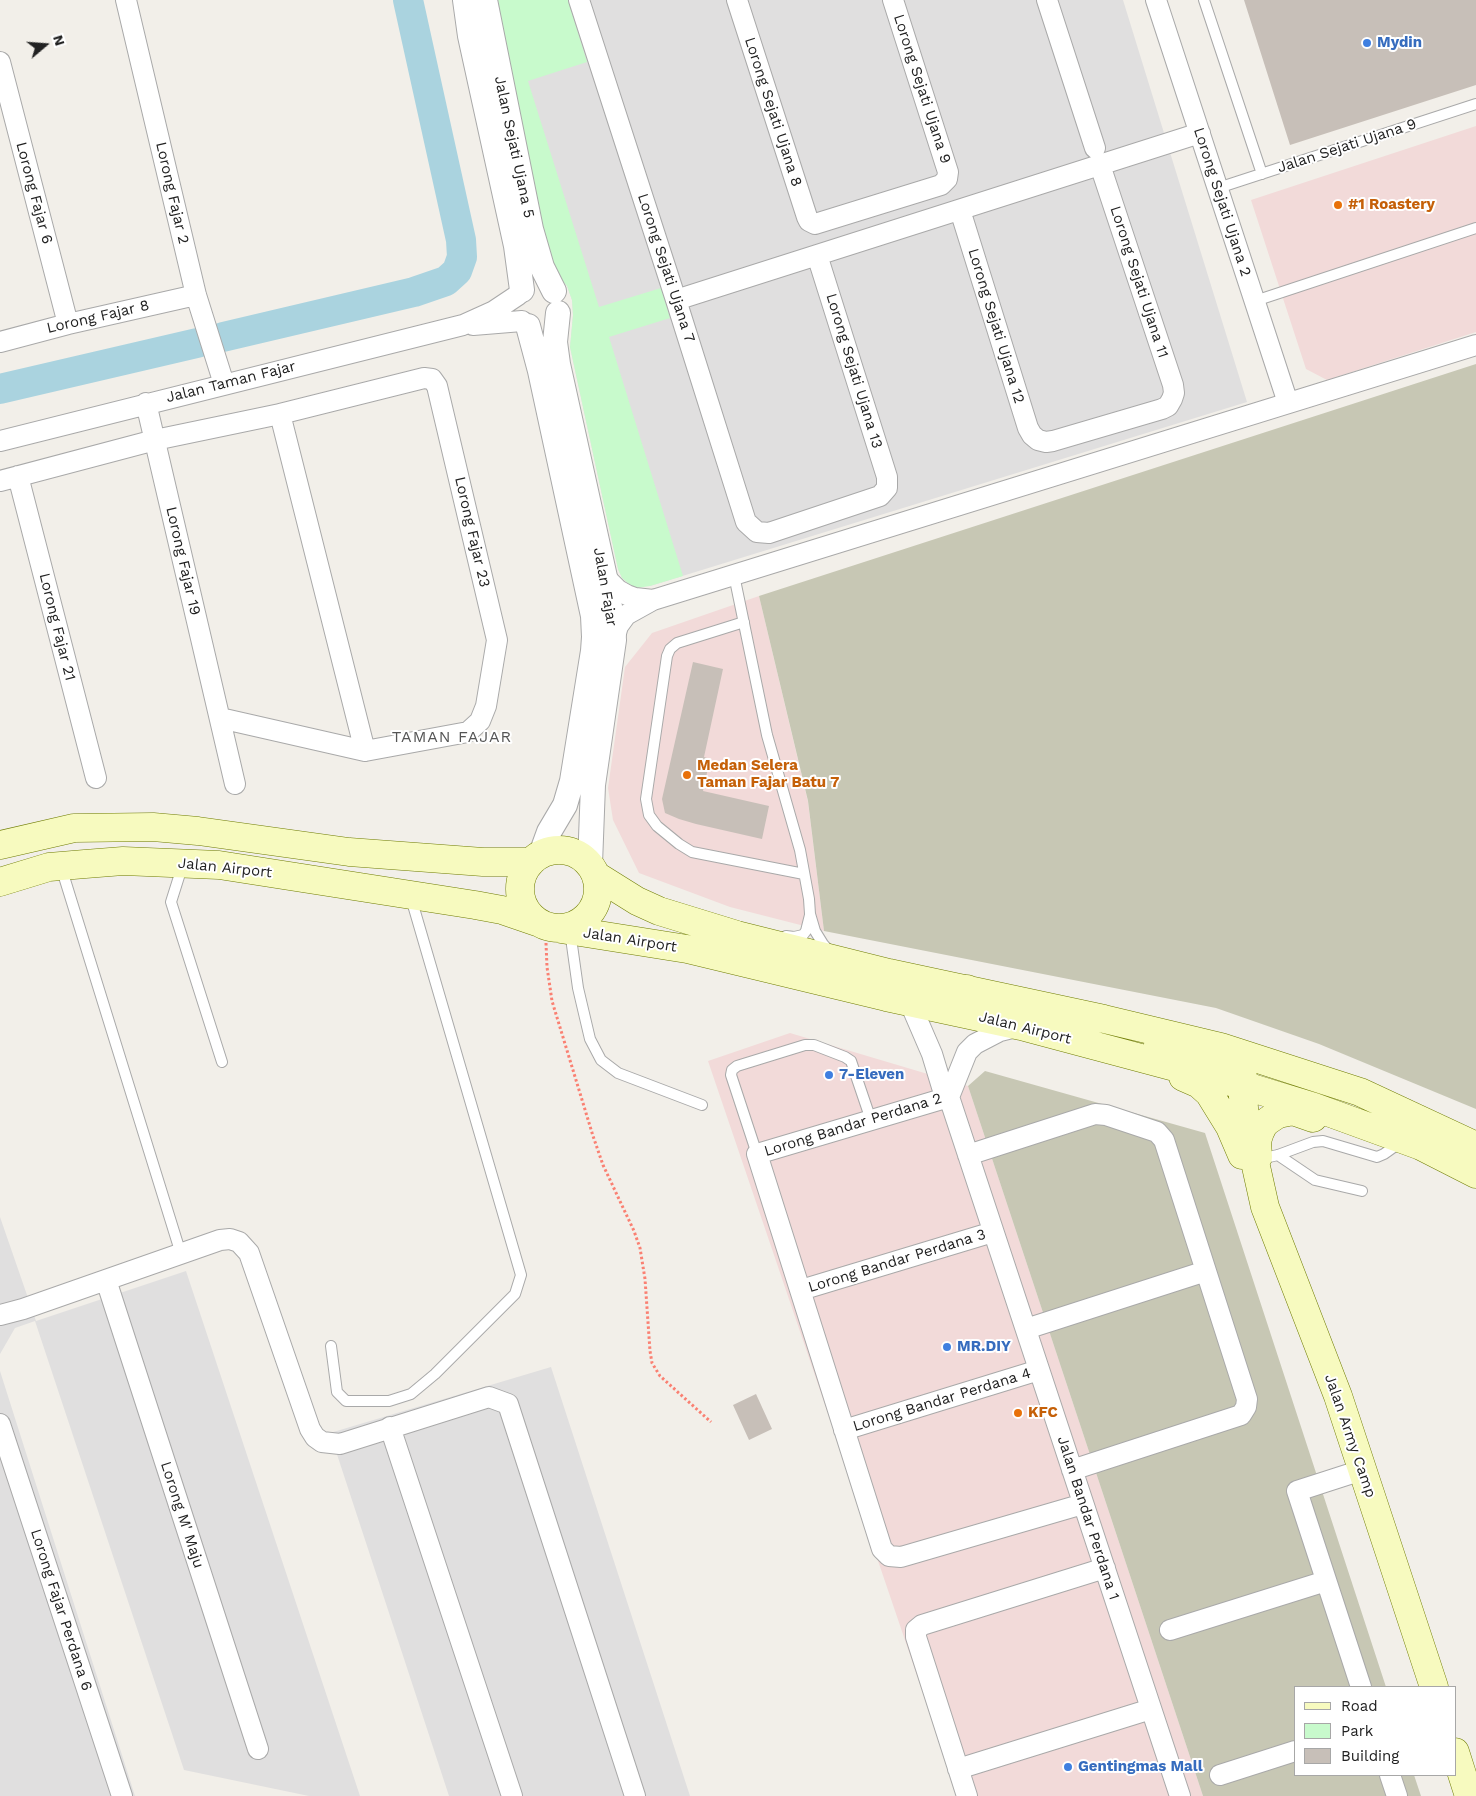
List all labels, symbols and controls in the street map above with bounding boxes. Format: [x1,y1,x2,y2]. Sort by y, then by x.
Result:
street label: Lorong Sejati Ujana 9 [889,12,955,166]
north arrow [20,20,70,70]
text: N [50,33,68,48]
place label: Mydin [1377,34,1422,52]
street label: Lorong Sejati Ujana 8 [740,35,806,189]
marker: Mydin [1361,37,1373,49]
street label: Jalan Sejati Ujana 5 [490,74,538,220]
street label: Jalan Sejati Ujana 9 [1275,115,1419,177]
street label: Lorong Sejati Ujana 2 [1189,125,1255,279]
street label: Lorong Fajar 6 [12,140,56,246]
street label: Lorong Fajar 2 [151,140,193,246]
street label: Lorong Sejati Ujana 7 [633,191,699,345]
place label: #1 Roastery [1348,196,1435,214]
marker: #1 Roastery [1332,199,1344,211]
street label: Lorong Sejati Ujana 11 [1106,204,1172,360]
street label: Lorong Sejati Ujana 12 [964,246,1028,406]
street label: Lorong Sejati Ujana 13 [822,291,886,451]
street label: Lorong Fajar 8 [45,296,151,338]
street label: Jalan Taman Fajar [164,357,298,407]
street label: Lorong Fajar 23 [451,475,493,589]
street label: Lorong Fajar 19 [162,505,204,617]
street label: Jalan Fajar [589,546,621,628]
street label: Lorong Fajar 21 [35,571,79,683]
district label: TAMAN FAJAR [390,727,514,747]
place label: Medan Selera Taman Fajar Batu 7 [697,757,839,792]
marker: Medan Selera Taman Fajar Batu 7 [681,769,693,781]
street label: Jalan Airport [177,854,273,882]
street label: Jalan Airport [582,924,678,956]
street label: Jalan Airport [977,1008,1073,1048]
place label: 7-Eleven [839,1066,904,1084]
marker: 7-Eleven [823,1069,835,1081]
street label: Lorong Bandar Perdana 2 [762,1089,944,1161]
street label: Lorong Bandar Perdana 3 [806,1225,988,1297]
place label: MR.DIY [957,1338,1011,1356]
marker: MR.DIY [941,1341,953,1353]
street label: Lorong Bandar Perdana 4 [851,1364,1033,1436]
street label: Jalan Army Camp [1320,1372,1380,1500]
place label: KFC [1028,1404,1058,1422]
marker: KFC [1012,1407,1024,1419]
street label: Jalan Bandar Perdana 1 [1053,1434,1123,1602]
street label: Lorong M' Maju [156,1459,208,1571]
street label: Lorong Fajar Perdana 6 [26,1527,96,1693]
legend [1294,1686,1456,1776]
text: Road [1341,1697,1378,1715]
text: Park [1341,1722,1373,1740]
text: Building [1341,1747,1399,1765]
place label: Gentingmas Mall [1078,1758,1203,1776]
marker: Gentingmas Mall [1062,1761,1074,1773]

